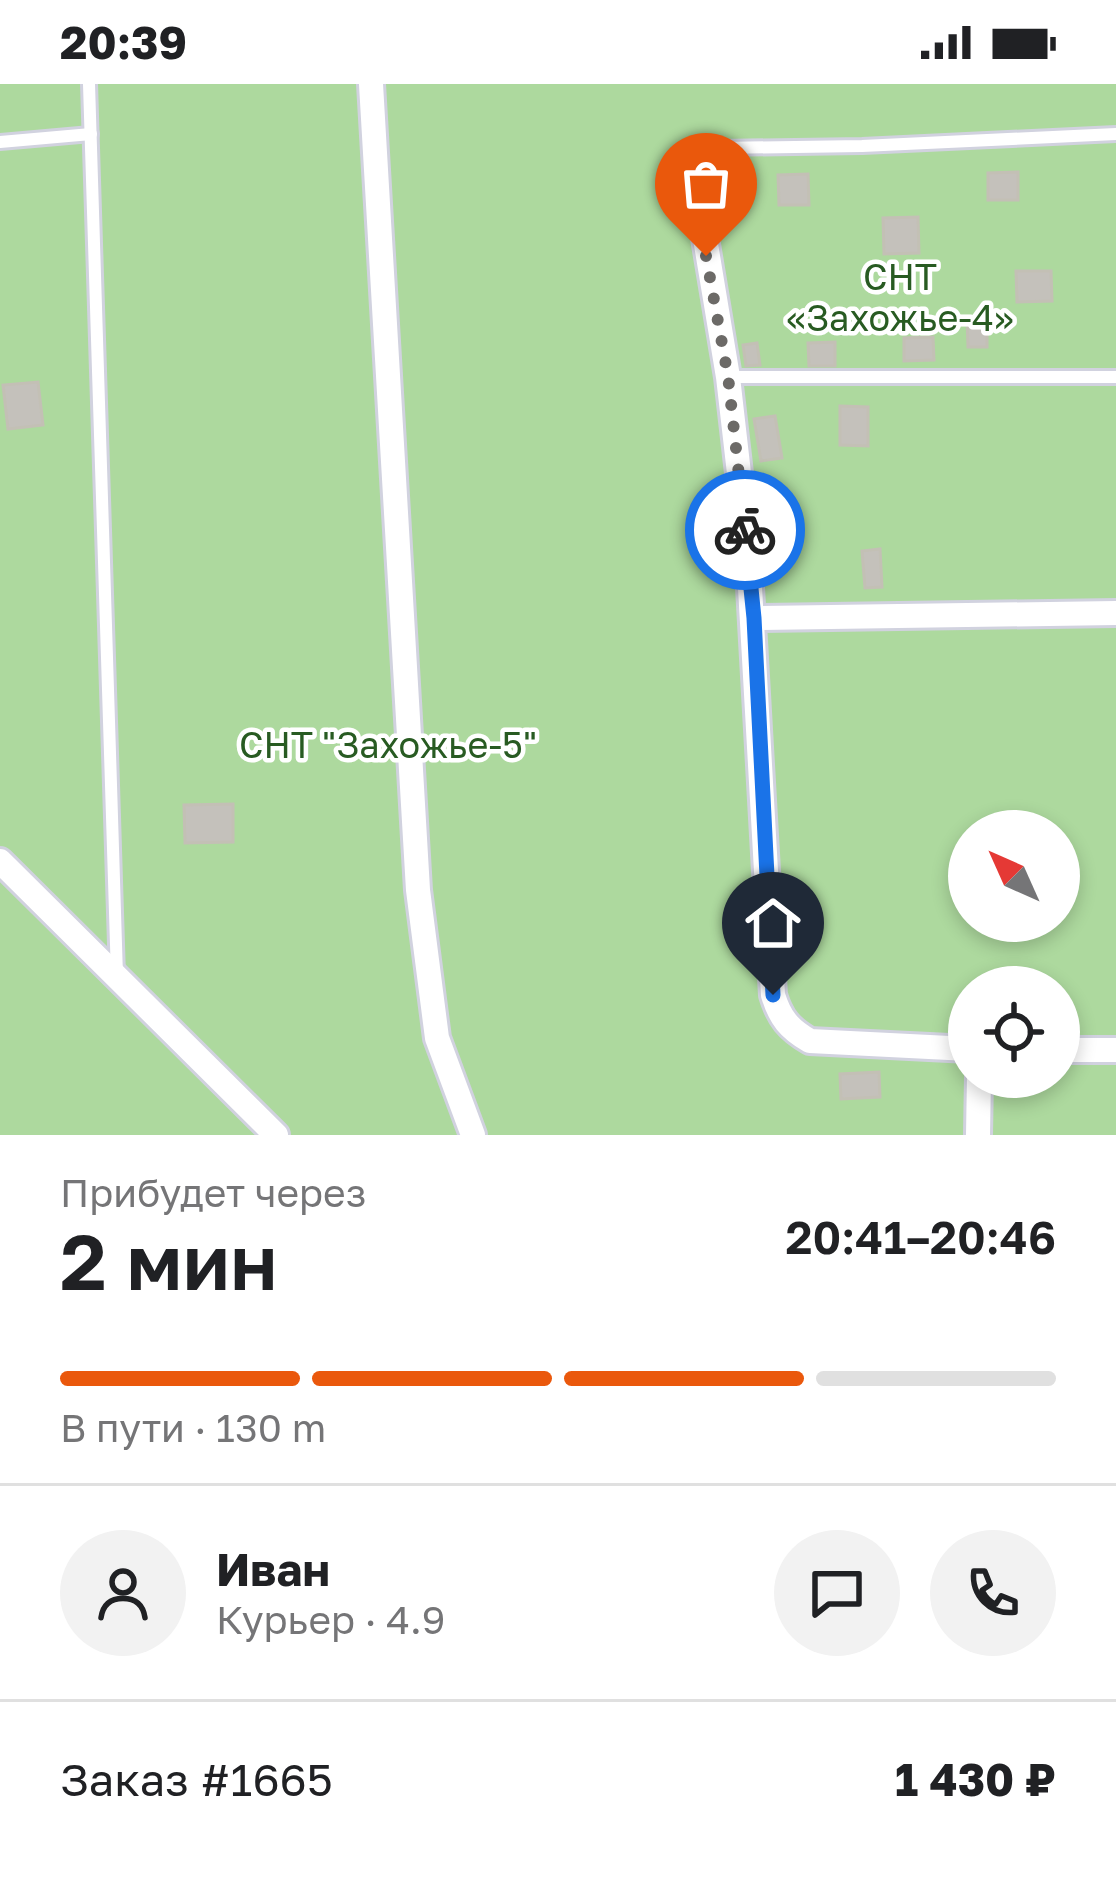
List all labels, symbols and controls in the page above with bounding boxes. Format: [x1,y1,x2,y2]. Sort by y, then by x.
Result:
text: 20:39 [60,15,187,69]
pin [655,133,757,256]
icon: bag [673,151,739,217]
park label: СНТ «Захожье-4» [786,255,1014,339]
courier [685,470,805,590]
icon: bike [712,497,778,563]
park label: СНТ "Захожье-5" [239,723,537,766]
north arrow [948,810,1080,942]
map controls [948,810,1080,1098]
pin [722,872,824,995]
icon: home [740,890,806,956]
button: locate [948,966,1080,1098]
text: Прибудет через [60,1169,366,1216]
text: 20:41–20:46 [786,1210,1056,1264]
text: 2 мин [60,1214,278,1307]
text: В пути · 130 m [60,1404,326,1451]
button: person [60,1530,186,1656]
button: chat [774,1530,900,1656]
button: phone [930,1530,1056,1656]
text: Иван [216,1542,330,1596]
text: Курьер · 4.9 [216,1596,445,1643]
text: Заказ #1665 [60,1752,333,1806]
text: 1 430 ₽ [895,1752,1056,1806]

